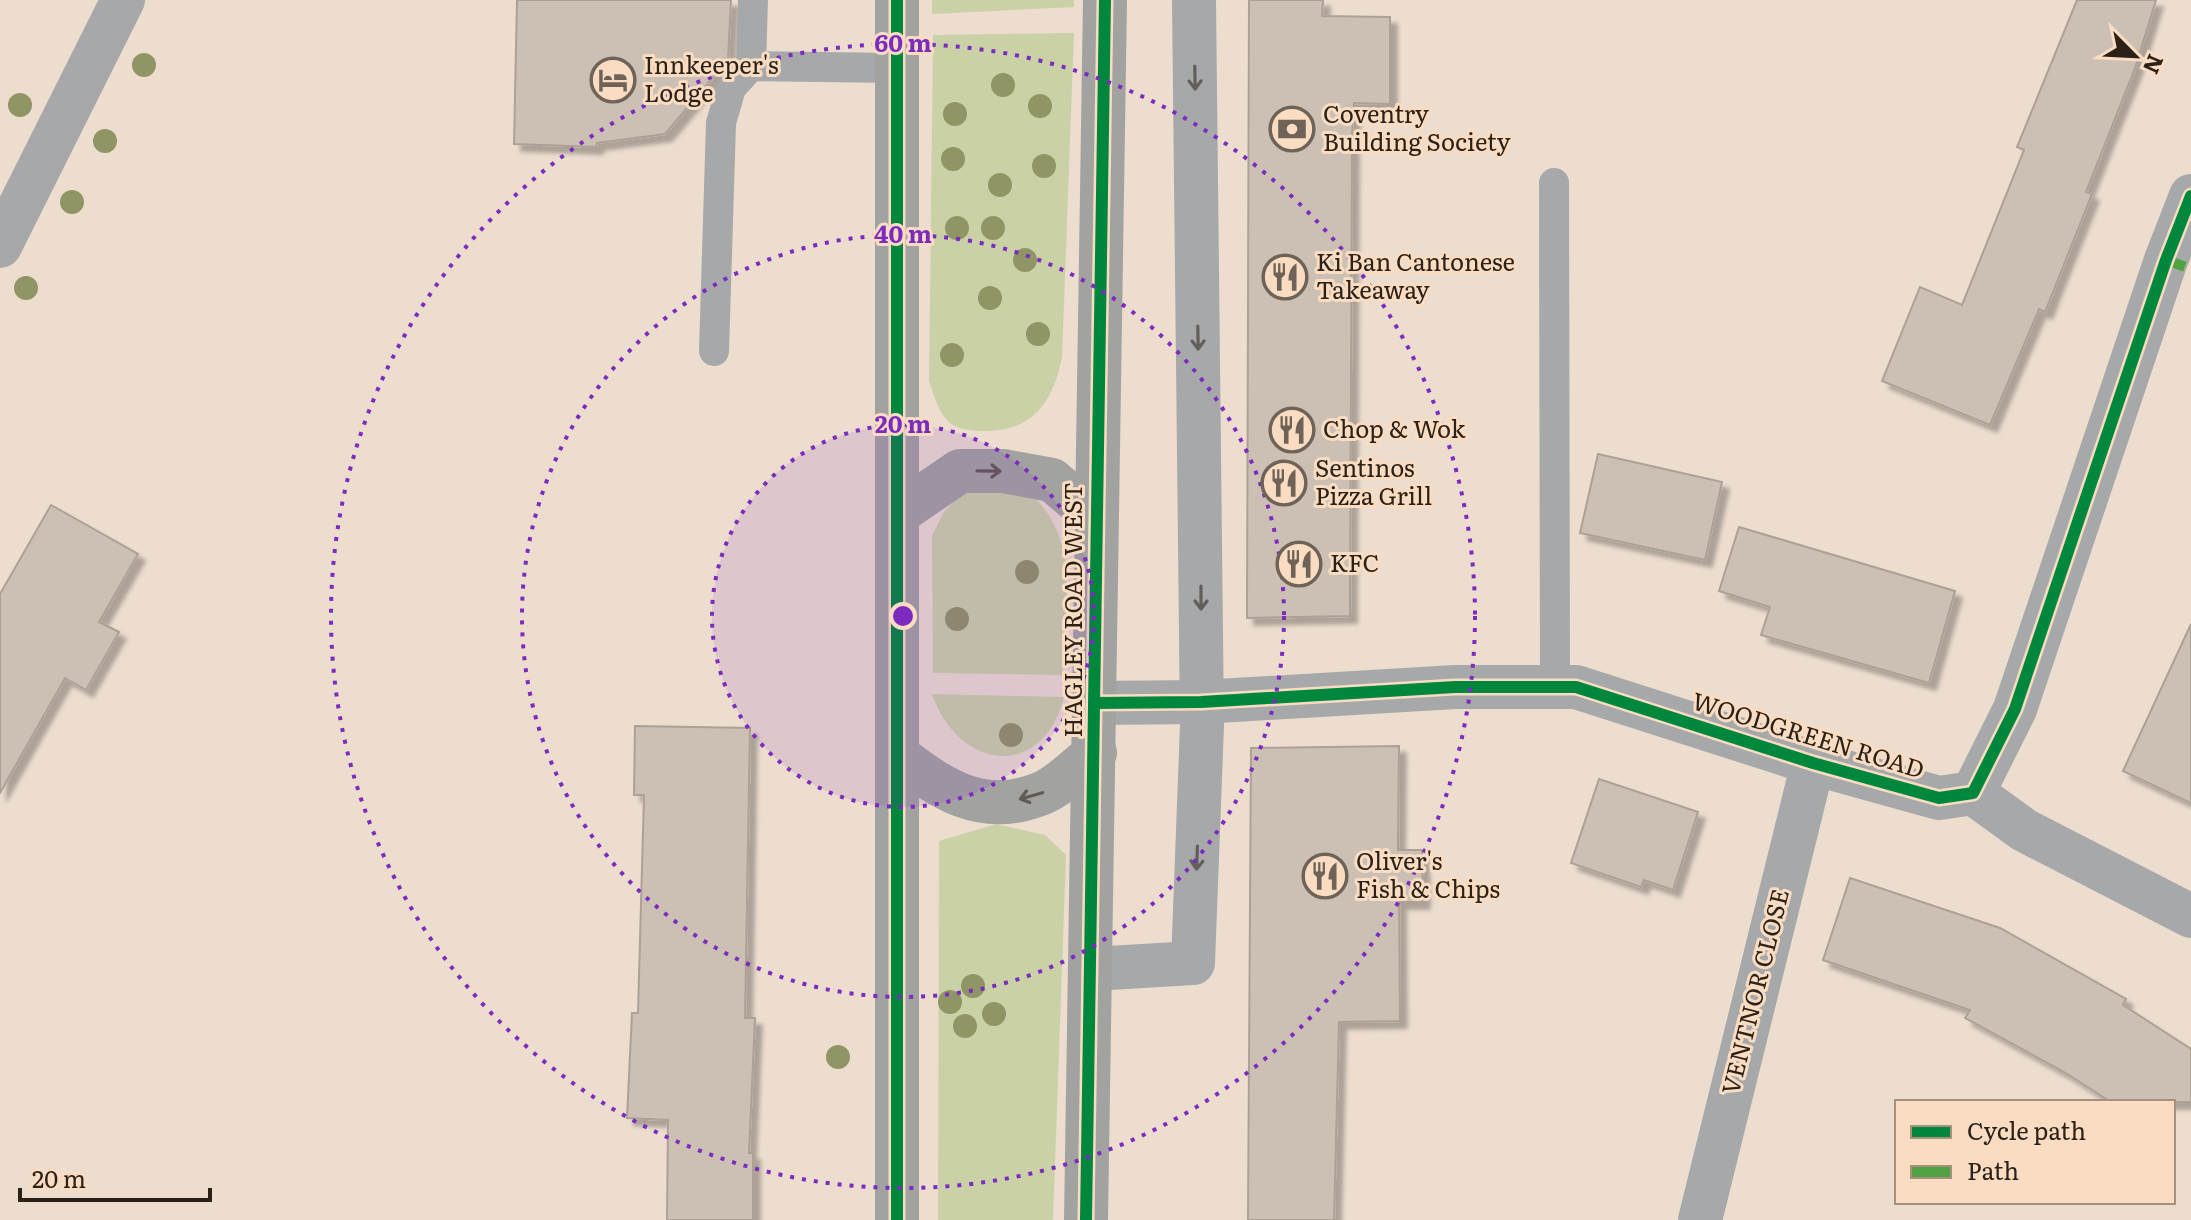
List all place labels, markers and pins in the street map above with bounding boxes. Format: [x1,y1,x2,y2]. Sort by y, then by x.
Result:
place label: Innkeeper's Lodge [644,46,779,109]
hotel icon: Innkeeper's Lodge [589,56,637,104]
place label: Coventry Building Society [1323,95,1511,158]
bank icon: Coventry Building Society [1268,105,1316,153]
place label: Ki Ban Cantonese Takeaway [1316,243,1515,306]
restaurant icon: Ki Ban Cantonese Takeaway [1261,253,1309,301]
restaurant icon: Chop & Wok [1268,406,1316,454]
place label: Chop & Wok [1323,410,1466,445]
place label: Sentinos Pizza Grill [1315,449,1432,512]
restaurant icon: Sentinos Pizza Grill [1260,459,1308,507]
restaurant icon: KFC [1275,540,1323,588]
place label: KFC [1330,544,1379,579]
centre of rings [889,602,917,630]
place label: Oliver's Fish & Chips [1356,842,1500,905]
restaurant icon: Oliver's Fish & Chips [1301,852,1349,900]

